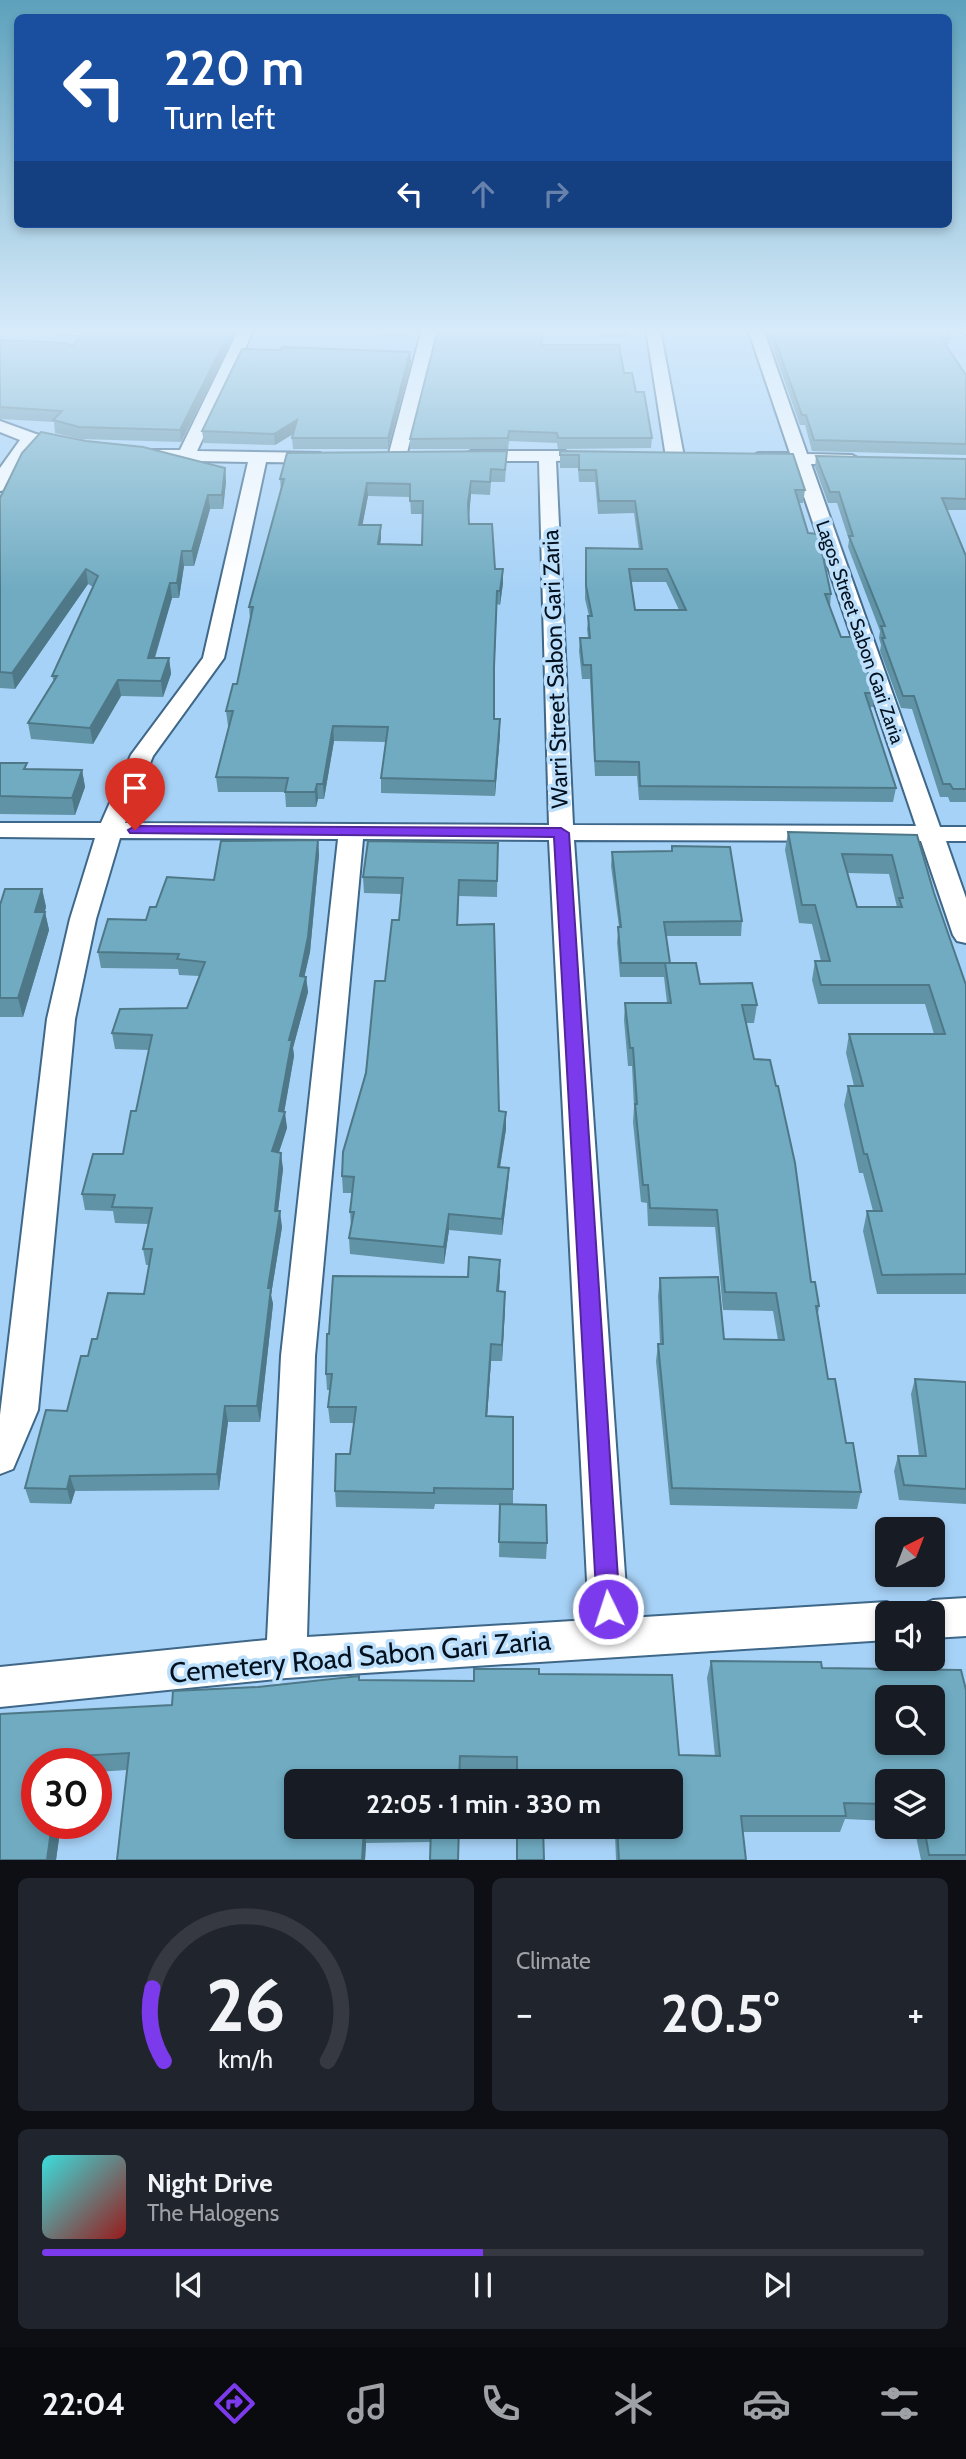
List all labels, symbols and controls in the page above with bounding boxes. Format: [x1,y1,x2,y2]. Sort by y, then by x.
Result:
text: 220 m [164,38,304,97]
icon: left [49,42,140,133]
text: Turn left [164,98,275,137]
icon: left [391,175,429,213]
icon: ahead [464,175,502,213]
icon: right [537,175,575,213]
street label: Lagos Street Sabon Gari Zaria [811,517,909,747]
street label: Warri Street Sabon Gari Zaria [536,529,574,809]
pin [105,758,165,830]
icon: arrive [116,769,154,807]
north arrow [875,1517,945,1587]
map controls [875,1517,945,1839]
position arrow [571,1572,645,1646]
button: sound [875,1601,945,1671]
street label: Cemetery Road Sabon Gari Zaria [168,1622,553,1690]
button: search [875,1685,945,1755]
speed limit sign: 30 [21,1748,112,1839]
button: layers [875,1769,945,1839]
text: 22:05 · 1 min · 330 m [366,1788,601,1820]
text: Climate [516,1947,591,1975]
text: 26 [206,1961,286,2049]
text: 20.5° [661,1982,779,2045]
text: − [516,1990,533,2037]
text: + [907,1990,924,2037]
text: km/h [219,2043,273,2073]
text: Night Drive [147,2167,273,2199]
text: The Halogens [147,2199,279,2227]
icon: previous [170,2266,208,2304]
icon: pause [464,2266,502,2304]
icon: next [758,2266,796,2304]
icon: directions [210,2379,259,2428]
icon: music [343,2379,392,2428]
icon: phone [476,2379,525,2428]
icon: climate [609,2379,658,2428]
icon: car [742,2379,791,2428]
icon: filters [875,2379,924,2428]
text: 22:04 [42,2384,125,2423]

